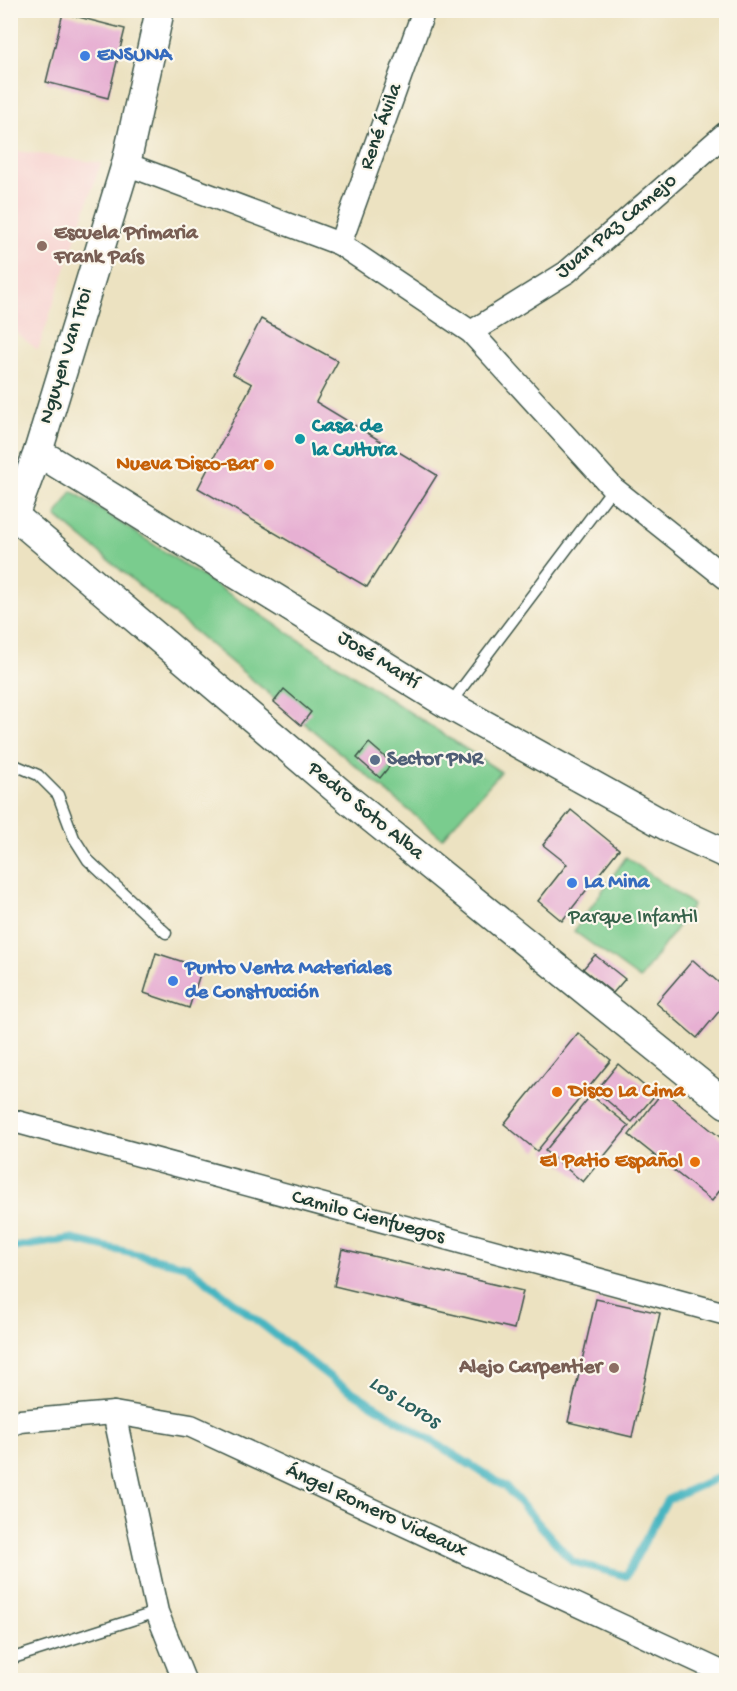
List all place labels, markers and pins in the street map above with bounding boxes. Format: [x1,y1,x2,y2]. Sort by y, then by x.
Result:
place label: ENSUNA [97,44,173,69]
marker: ENSUNA [78,49,92,63]
place label: Escuela Primaria Frank País [53,222,199,271]
marker: Escuela Primaria Frank País [35,239,49,253]
place label: Casa de la Cultura [311,415,398,464]
marker: Casa de la Cultura [293,432,307,446]
place label: Nueva Disco-Bar [116,453,260,478]
marker: Nueva Disco-Bar [262,458,276,472]
place label: Sector PNR [387,748,485,773]
marker: Sector PNR [368,753,382,767]
place label: La Mina [584,871,650,896]
marker: La Mina [565,876,579,890]
place label: Punto Venta Materiales de Construcción [184,957,392,1006]
marker: Punto Venta Materiales de Construcción [166,974,180,988]
place label: Disco La Cima [567,1080,686,1105]
marker: Disco La Cima [550,1085,564,1099]
place label: El Patio Español [540,1150,683,1175]
marker: El Patio Español [688,1155,702,1169]
place label: Alejo Carpentier [458,1356,605,1381]
marker: Alejo Carpentier [607,1361,621,1375]

